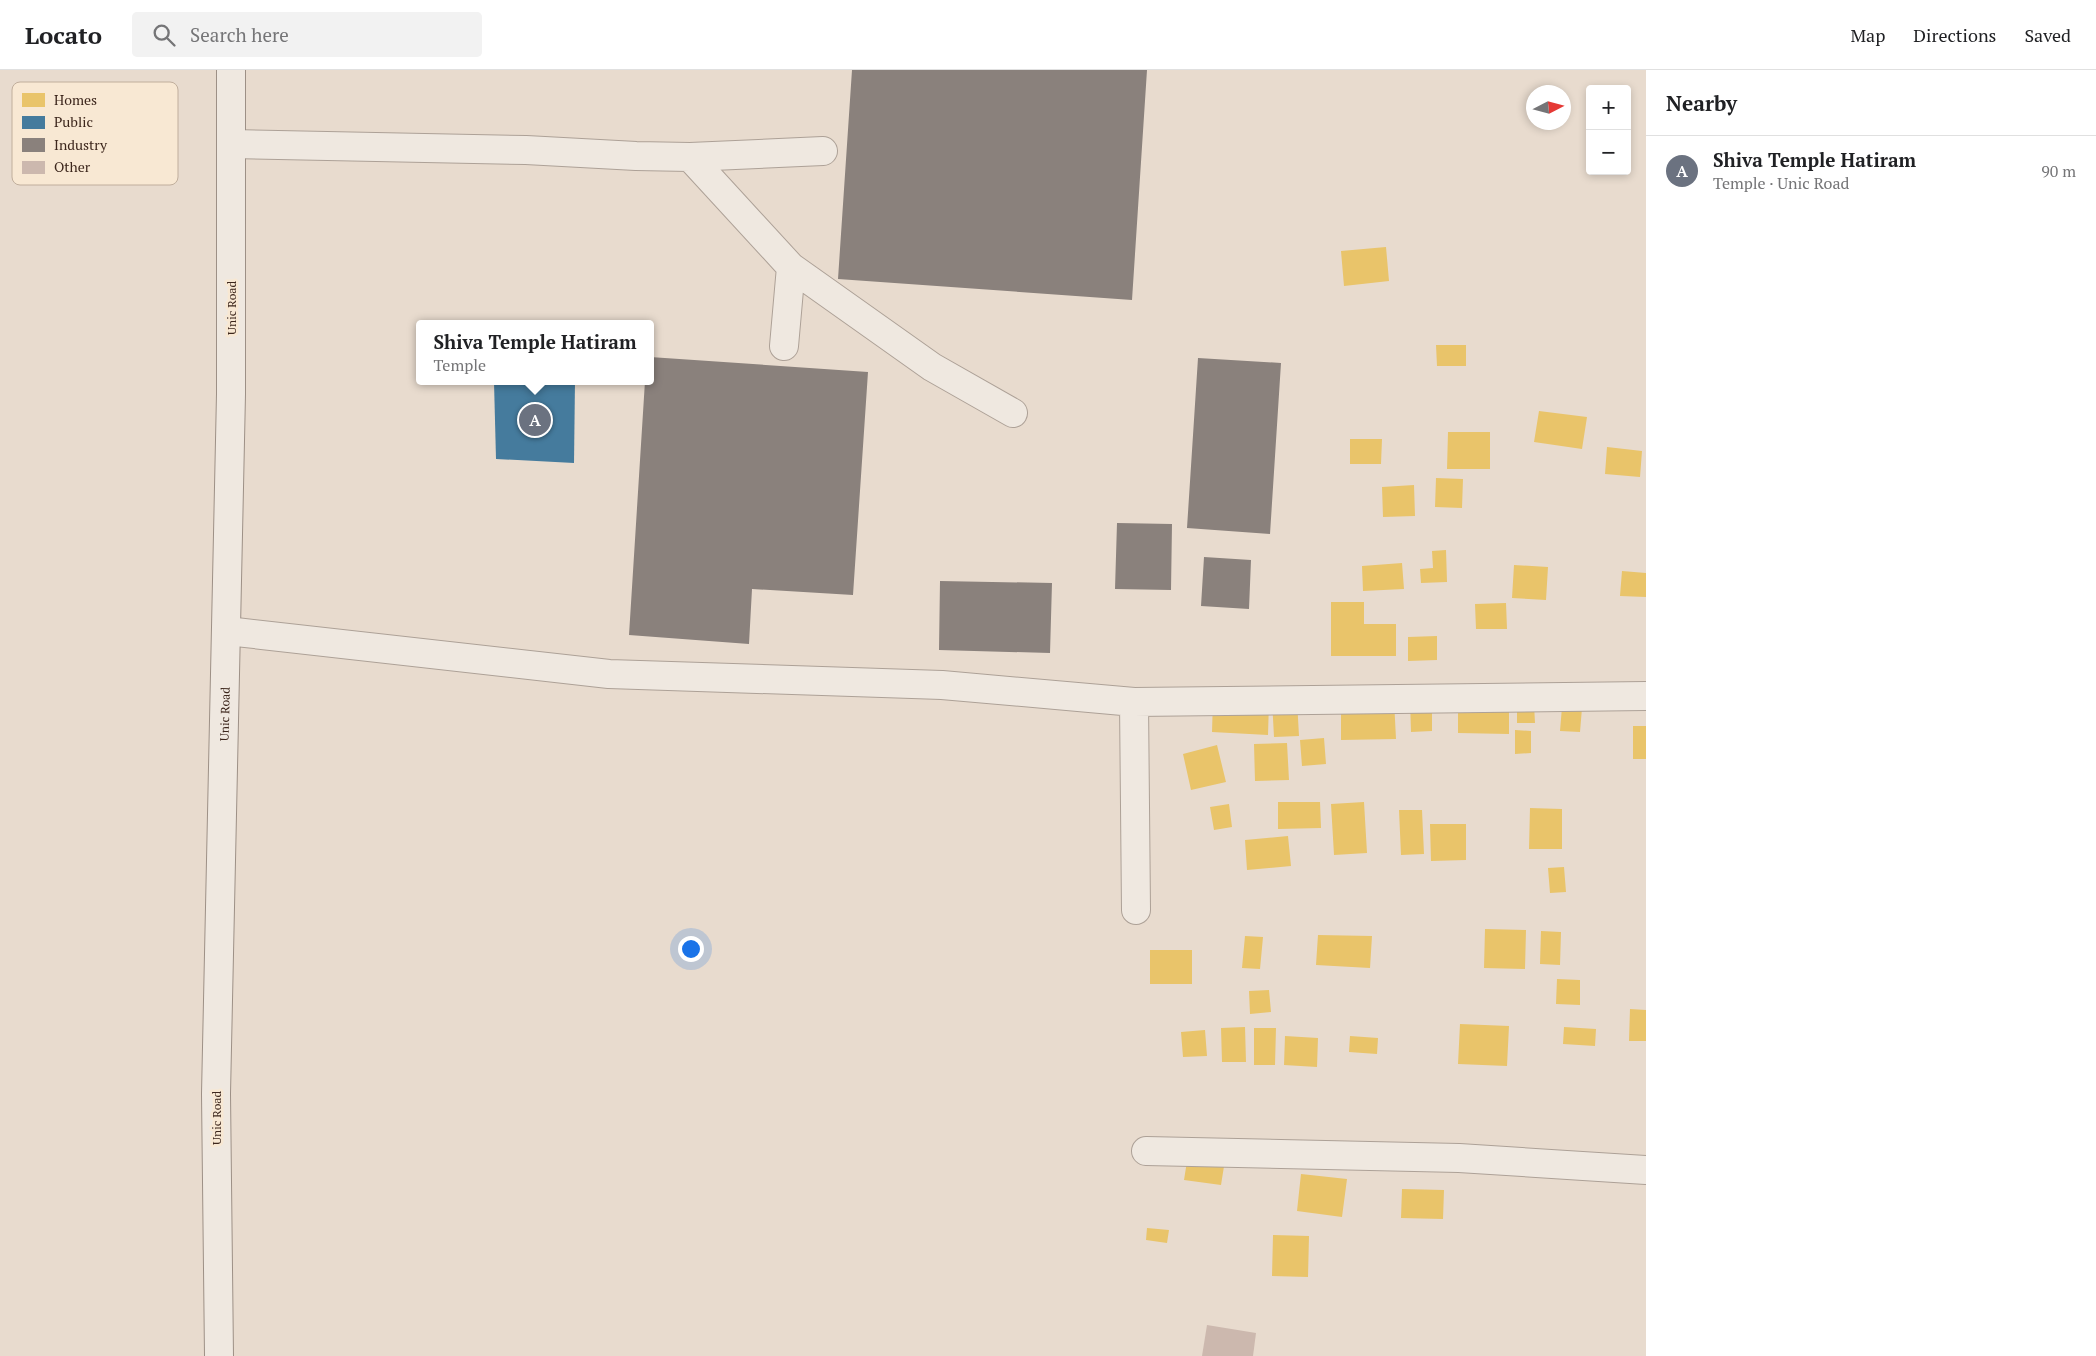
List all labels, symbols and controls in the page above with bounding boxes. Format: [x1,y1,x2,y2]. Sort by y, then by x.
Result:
search box [132,12,482,57]
text: Locato [25,19,102,51]
icon: search [150,21,178,49]
text: Search here [190,22,289,47]
text: Map [1850,23,1885,47]
text: Directions [1913,23,1996,47]
text: Saved [2024,23,2071,47]
legend [12,82,178,185]
north arrow [1526,85,1571,130]
map controls [1586,85,1631,175]
button: + [1586,85,1631,130]
text: Nearby [1666,89,1737,117]
text: Homes [54,90,97,109]
text: Public [54,112,93,131]
button: − [1586,130,1631,175]
text: Industry [54,135,108,154]
text: Shiva Temple Hatiram [1713,147,1916,172]
text: Other [54,157,91,176]
text: A [1676,160,1688,182]
text: 90 m [2041,160,2076,182]
text: Temple · Unic Road [1713,172,1849,194]
street label: Unic Road [224,281,239,335]
popup [416,320,654,385]
text: Shiva Temple Hatiram [433,329,637,354]
text: Temple [433,354,486,376]
pin: A [519,401,551,439]
street label: Unic Road [216,687,232,741]
your location [678,936,704,962]
street label: Unic Road [209,1091,224,1145]

